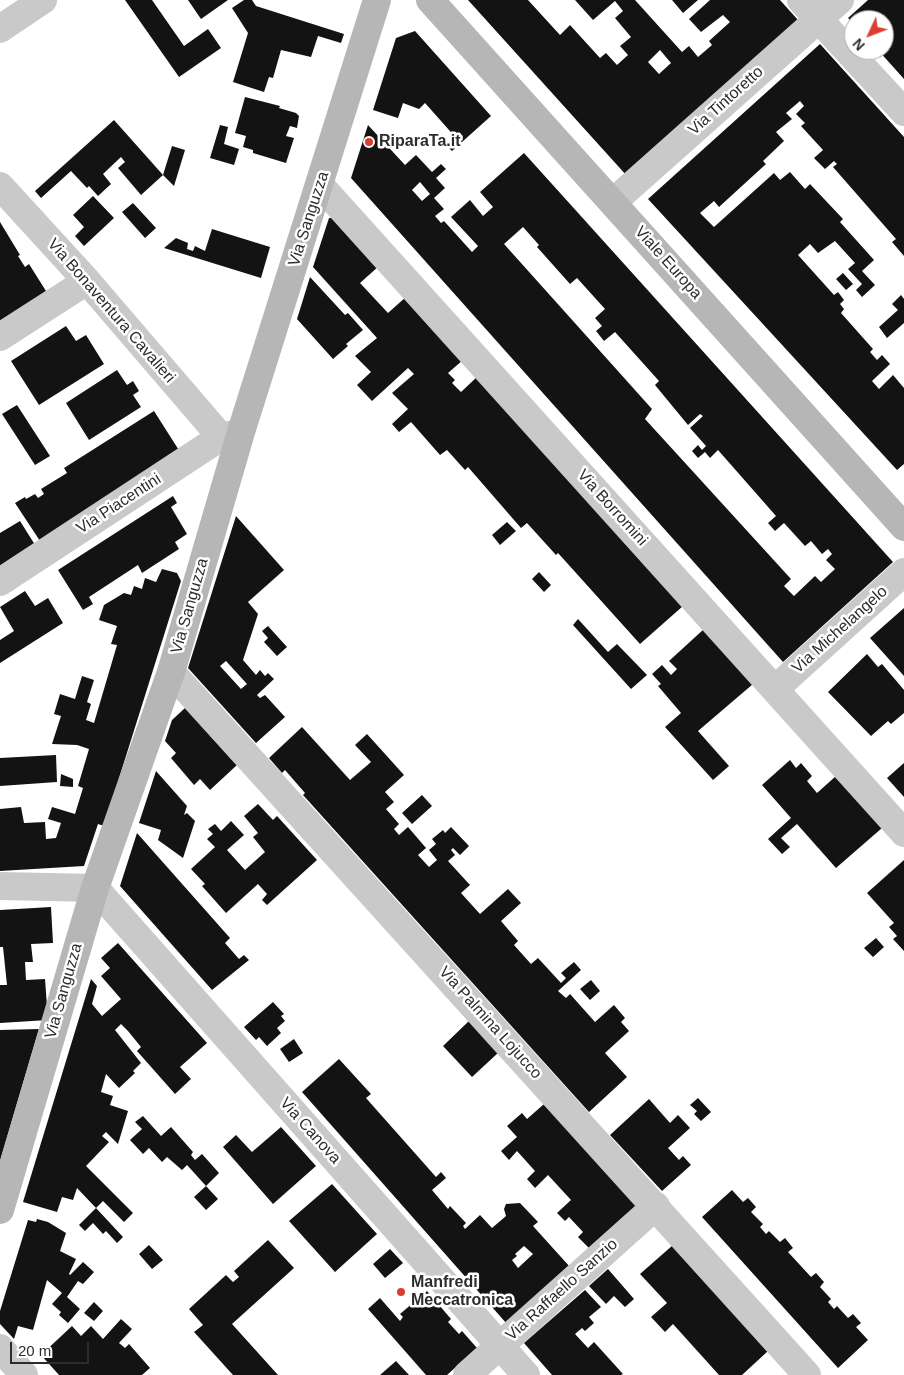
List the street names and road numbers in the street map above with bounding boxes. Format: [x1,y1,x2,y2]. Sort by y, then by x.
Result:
street label: Via Tintoretto [685,62,767,140]
street label: Via Sanguzza [285,169,333,269]
street label: Viale Europa [630,223,706,303]
street label: Via Bonaventura Cavalieri [43,235,179,387]
street label: Via Borromini [573,466,651,550]
street label: Via Piacentini [73,470,165,538]
street label: Via Sanguzza [167,556,213,656]
street label: Via Michelangelo [788,582,892,678]
street label: Via Sanguzza [41,941,87,1041]
street label: Via Palmina Lojucco [434,963,546,1083]
street label: Via Canova [275,1094,345,1168]
street label: Via Raffaello Sanzio [502,1235,622,1345]

